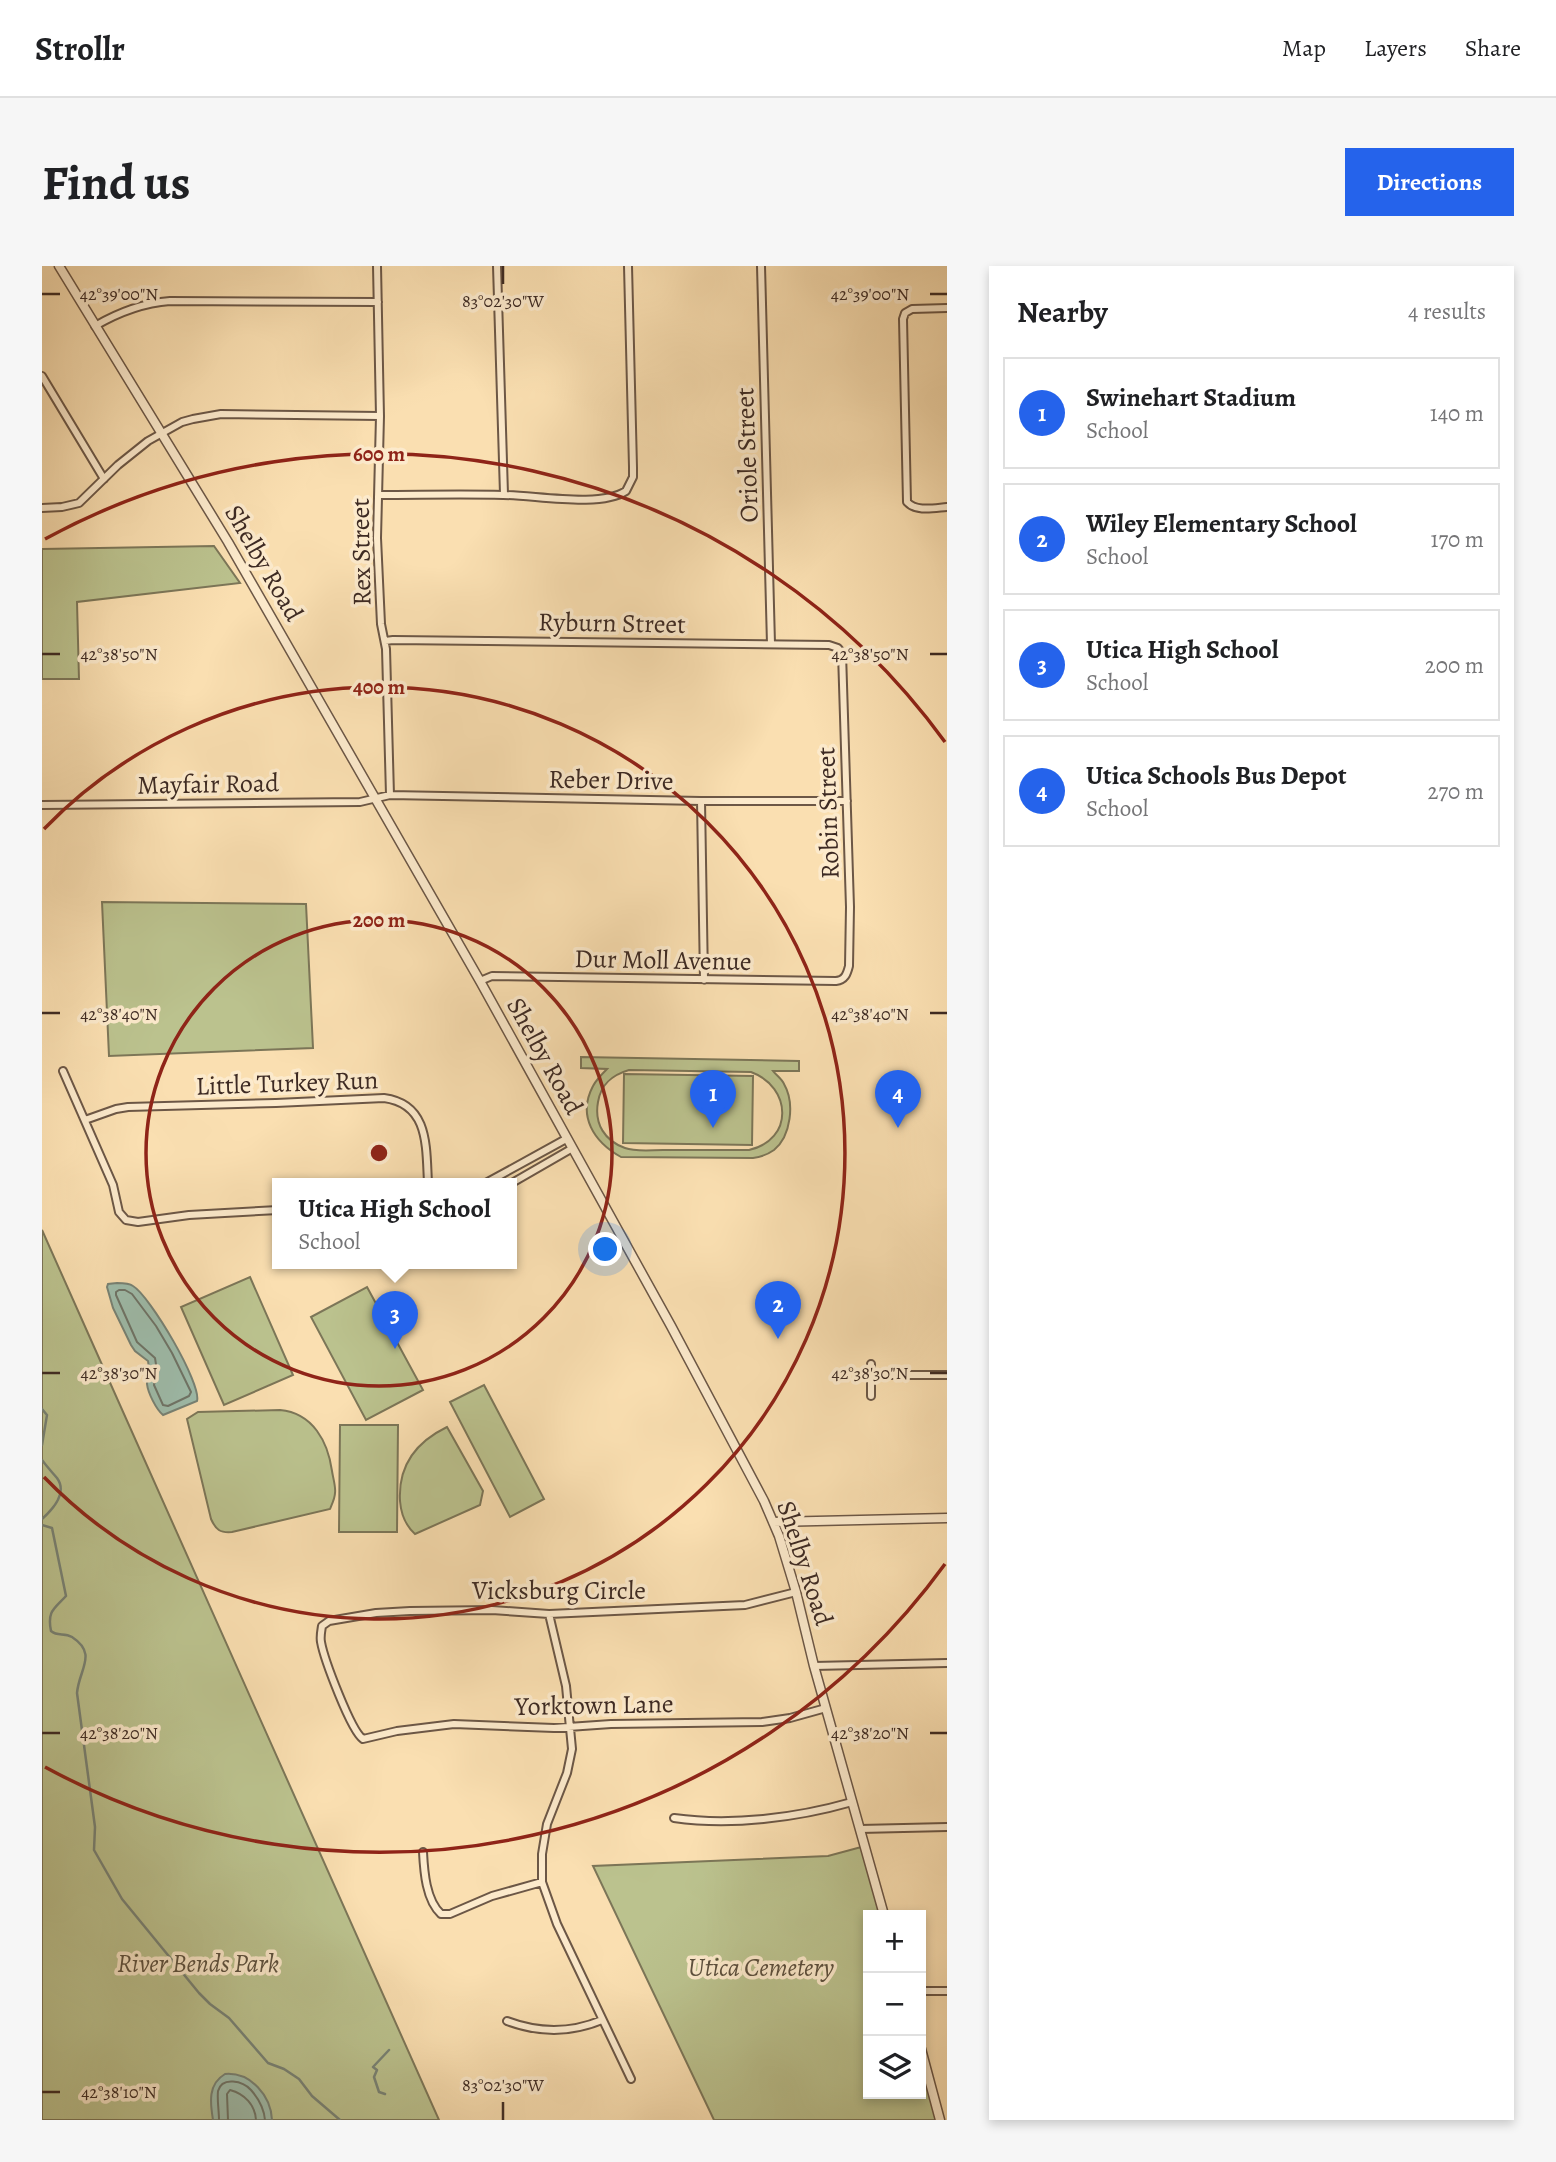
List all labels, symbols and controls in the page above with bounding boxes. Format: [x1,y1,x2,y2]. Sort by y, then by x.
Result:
text: Strollr [35,26,125,71]
text: Map [1282,32,1326,64]
text: Layers [1364,32,1427,64]
text: Share [1465,32,1521,64]
button: Directions [1345,148,1514,216]
text: Find us [42,149,190,216]
text: 42°39'00"N [80,282,158,306]
text: 42°39'00"N [831,282,909,306]
text: 83°02'30"W [462,289,544,313]
text: Nearby [1017,292,1108,332]
text: 4 results [1408,296,1486,327]
text: Swinehart Stadium [1086,380,1296,415]
street label: Oriole Street [727,386,767,523]
text: 1 [1038,398,1046,429]
text: 140 m [1430,398,1484,429]
text: School [1086,415,1148,446]
text: 600 m [353,440,405,468]
street label: Rex Street [343,497,379,606]
street label: Shelby Road [217,498,311,628]
text: Wiley Elementary School [1086,506,1357,541]
text: 2 [1036,524,1048,555]
text: 170 m [1431,524,1484,555]
text: School [1086,541,1148,572]
street label: Ryburn Street [538,604,686,642]
text: Utica High School [1086,632,1279,667]
text: 42°38'50"N [80,642,158,666]
text: 42°38'50"N [831,642,909,666]
text: 3 [1037,650,1047,681]
text: 200 m [1425,650,1484,681]
text: School [1086,667,1148,698]
text: 400 m [353,673,406,701]
street label: Robin Street [808,746,848,880]
text: Utica Schools Bus Depot [1086,758,1347,793]
street label: Reber Drive [548,761,674,799]
street label: Mayfair Road [137,765,279,803]
text: 4 [1037,776,1047,807]
text: 270 m [1427,776,1484,807]
text: School [1086,793,1148,824]
text: 200 m [353,906,406,934]
street label: Dur Moll Avenue [574,941,752,979]
street label: Shelby Road [498,991,592,1121]
text: 42°38'40"N [80,1002,158,1026]
text: 42°38'40"N [831,1002,909,1026]
street label: Little Turkey Run [195,1062,379,1104]
pin: 1 [690,1070,736,1128]
pin: 4 [875,1070,921,1128]
centre of rings [367,1141,391,1165]
popup [272,1178,517,1269]
text: Utica High School [298,1191,491,1226]
text: School [298,1226,360,1257]
your location [588,1232,622,1266]
pin: 2 [755,1281,801,1339]
pin: 3 [372,1291,418,1349]
text: 42°38'30"N [81,1361,158,1385]
text: 42°38'30"N [832,1361,909,1385]
street label: Shelby Road [768,1496,842,1630]
street label: Vicksburg Circle [471,1573,646,1608]
street label: Yorktown Lane [513,1686,674,1724]
text: 42°38'20"N [80,1721,158,1745]
text: 42°38'20"N [831,1721,909,1745]
map controls [863,1910,926,2099]
button: + [863,1910,926,1973]
park label: River Bends Park [117,1946,279,1981]
park label: Utica Cemetery [688,1950,834,1985]
button: − [863,1973,926,2036]
button: layers [863,2036,926,2099]
text: 83°02'30"W [462,2073,544,2097]
text: 42°38'10"N [81,2080,157,2104]

